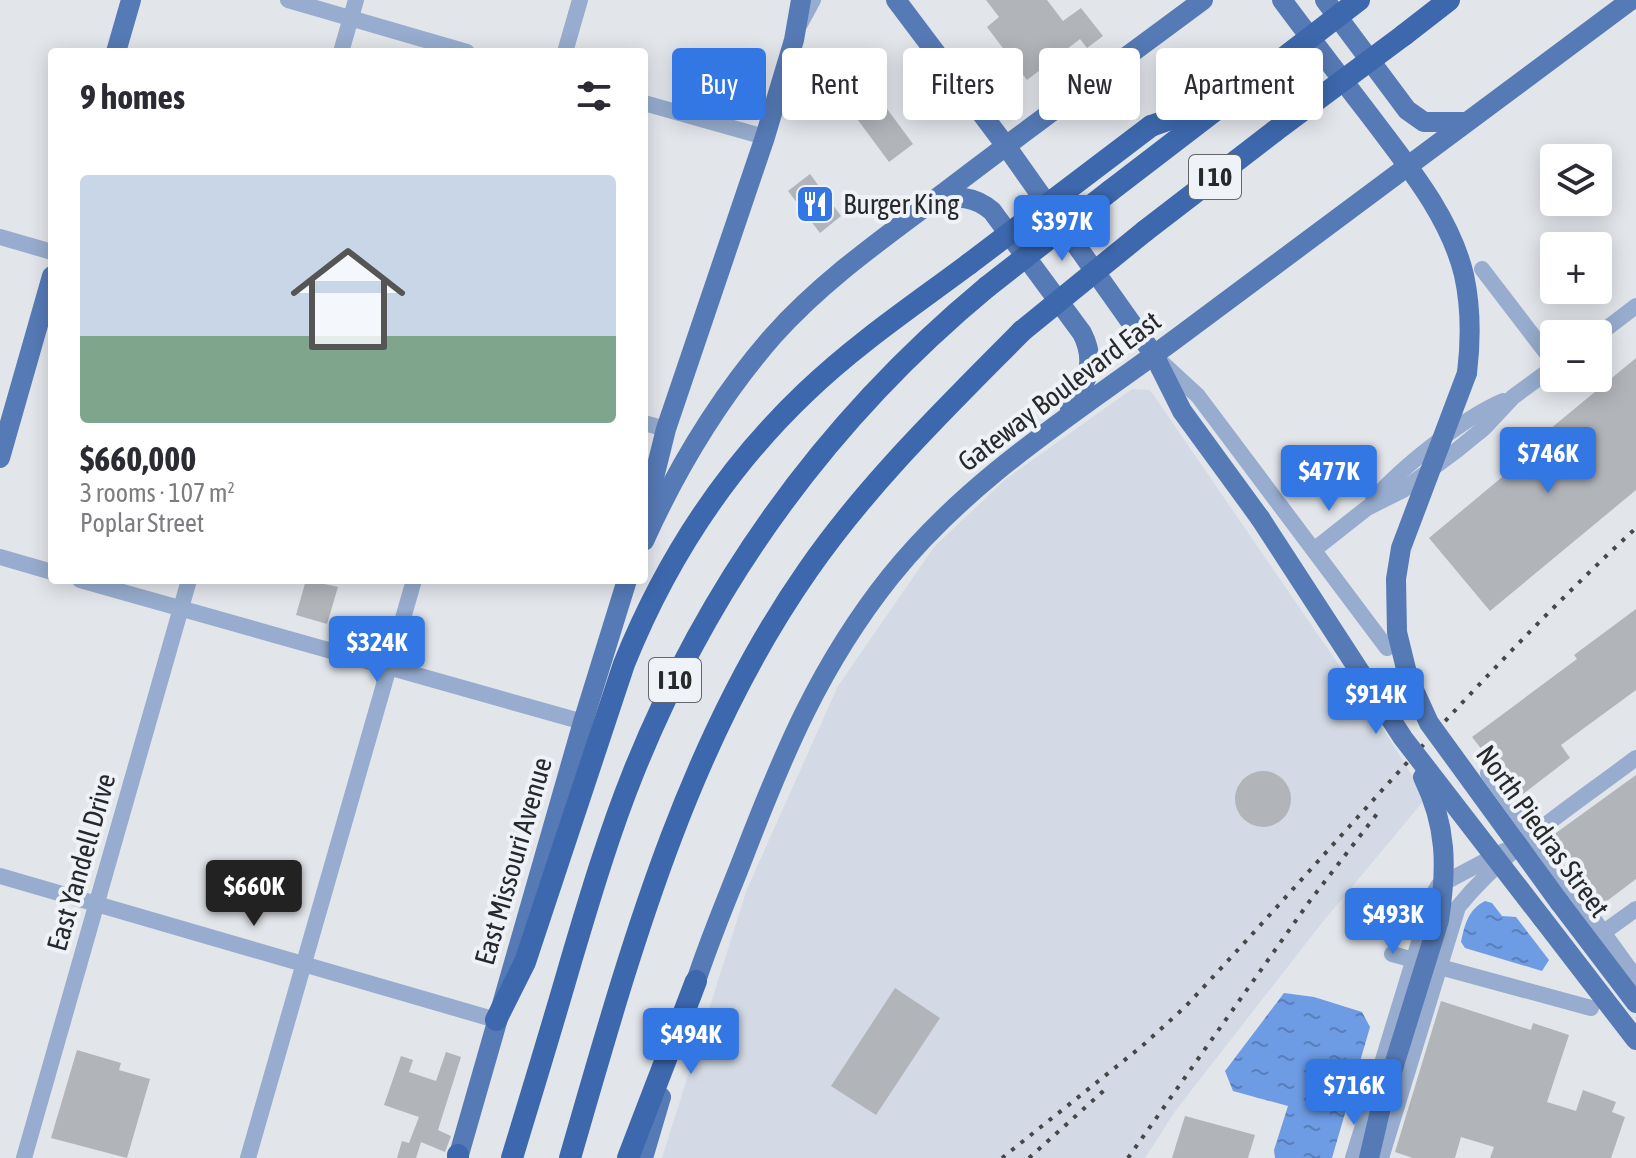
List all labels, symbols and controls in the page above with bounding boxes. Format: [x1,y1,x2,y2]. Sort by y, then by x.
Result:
chip: Buy [672,48,766,120]
chip: Rent [782,48,887,120]
chip: Filters [903,48,1023,120]
chip: New [1039,48,1140,120]
chip: Apartment [1156,48,1323,120]
icon: filters [572,74,616,118]
text: 9 homes [80,77,185,116]
map controls [1540,144,1612,392]
button: layers [1540,144,1612,216]
road number: I 10 [1189,155,1241,199]
restaurant icon: Burger King [794,183,836,225]
place label: Burger King [843,188,959,220]
pin: $397K [1006,195,1118,263]
text: $397K [1032,206,1092,236]
icon: home [276,227,420,371]
button: + [1540,232,1612,304]
street label: Gateway Boulevard East [952,305,1166,477]
button: − [1540,320,1612,392]
pin: $746K [1492,427,1604,495]
text: $746K [1518,438,1578,468]
text: $660,000 [80,439,196,478]
pin: $477K [1273,445,1385,513]
text: $477K [1299,456,1359,486]
text: 3 rooms · 107 m² [80,478,235,508]
text: Poplar Street [80,508,204,538]
pin: $324K [321,616,433,684]
text: $324K [347,627,407,657]
road number: I 10 [649,658,701,702]
pin: $914K [1320,668,1432,736]
text: $914K [1346,679,1406,709]
street label: North Piedras Street [1470,739,1616,923]
street label: East Missouri Avenue [468,754,558,968]
street label: East Yandell Drive [40,770,122,954]
pin: $660K [198,860,310,928]
text: $660K [224,871,284,901]
pin: $493K [1337,888,1449,956]
text: $493K [1363,899,1423,929]
pin: $494K [635,1008,747,1076]
text: $494K [661,1019,721,1049]
pin: $716K [1298,1059,1410,1127]
text: $716K [1324,1070,1384,1100]

